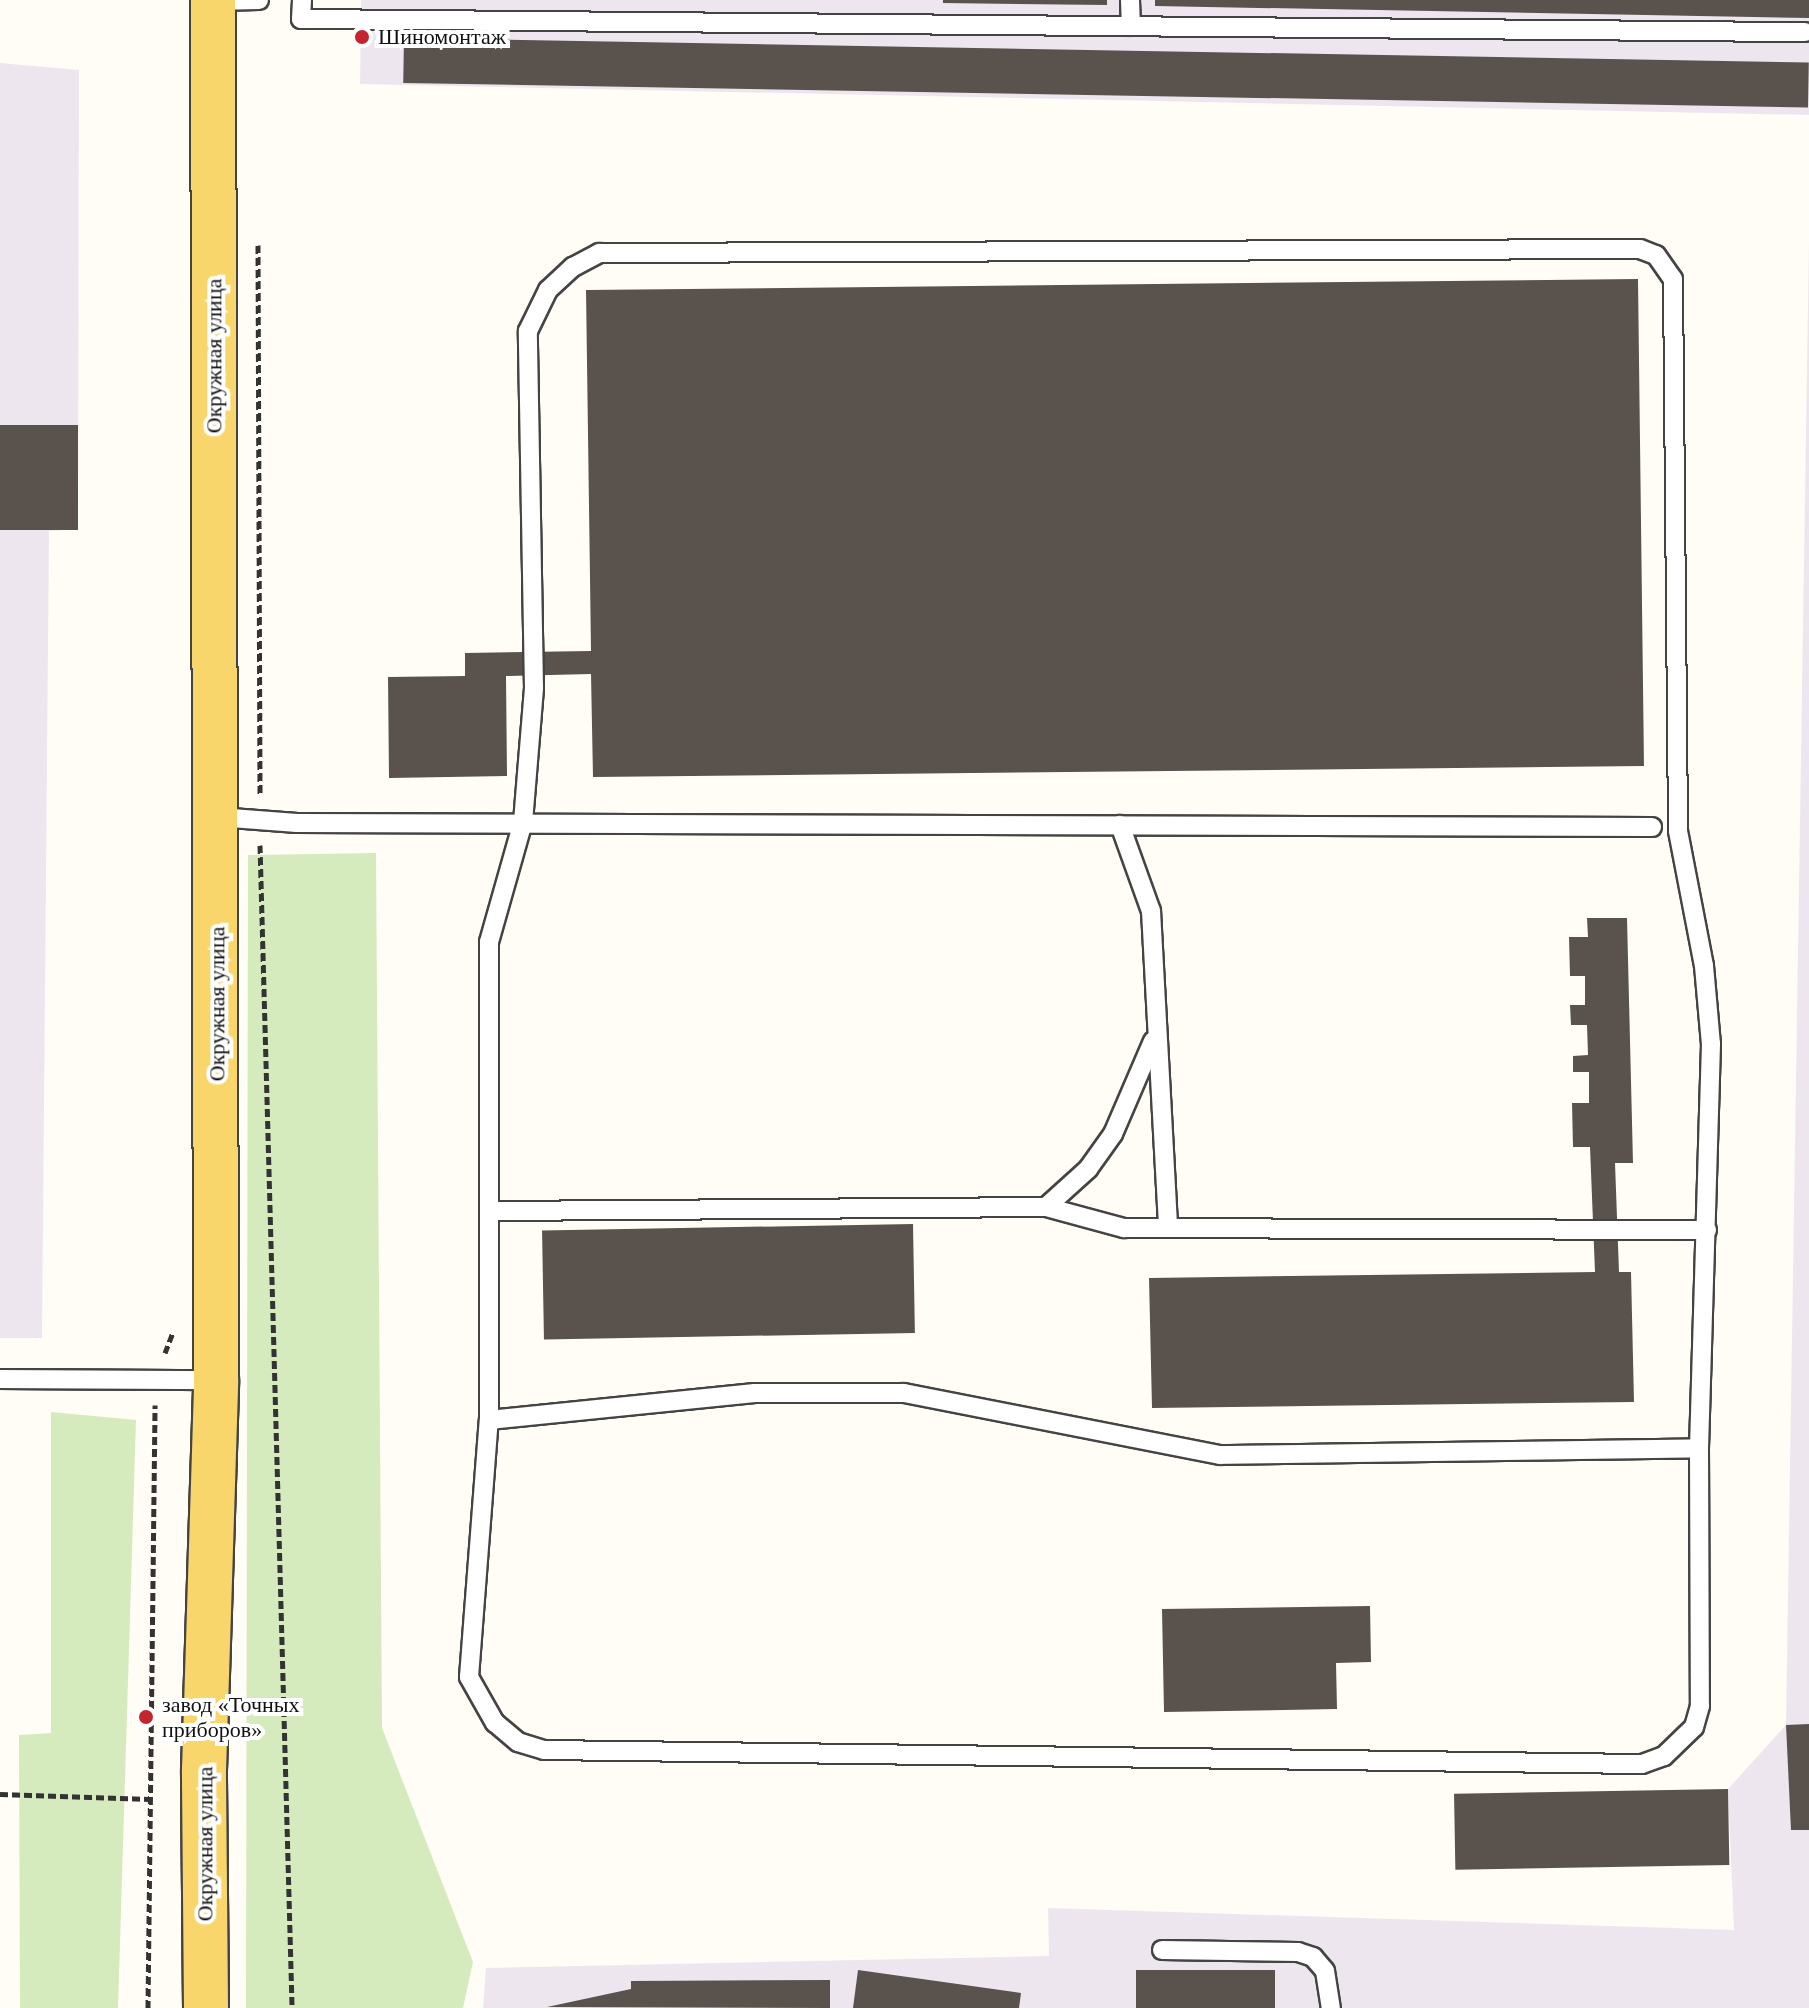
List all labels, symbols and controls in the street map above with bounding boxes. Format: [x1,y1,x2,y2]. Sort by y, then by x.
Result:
place label: Шиномонтаж [378,24,506,50]
marker: Шиномонтаж [353,28,371,46]
street label: Окружная улица [201,279,227,433]
street label: Окружная улица [204,927,230,1081]
place label: завод «Точных приборов» [162,1691,300,1742]
marker: завод «Точных приборов» [137,1708,155,1726]
street label: Окружная улица [192,1767,218,1921]

